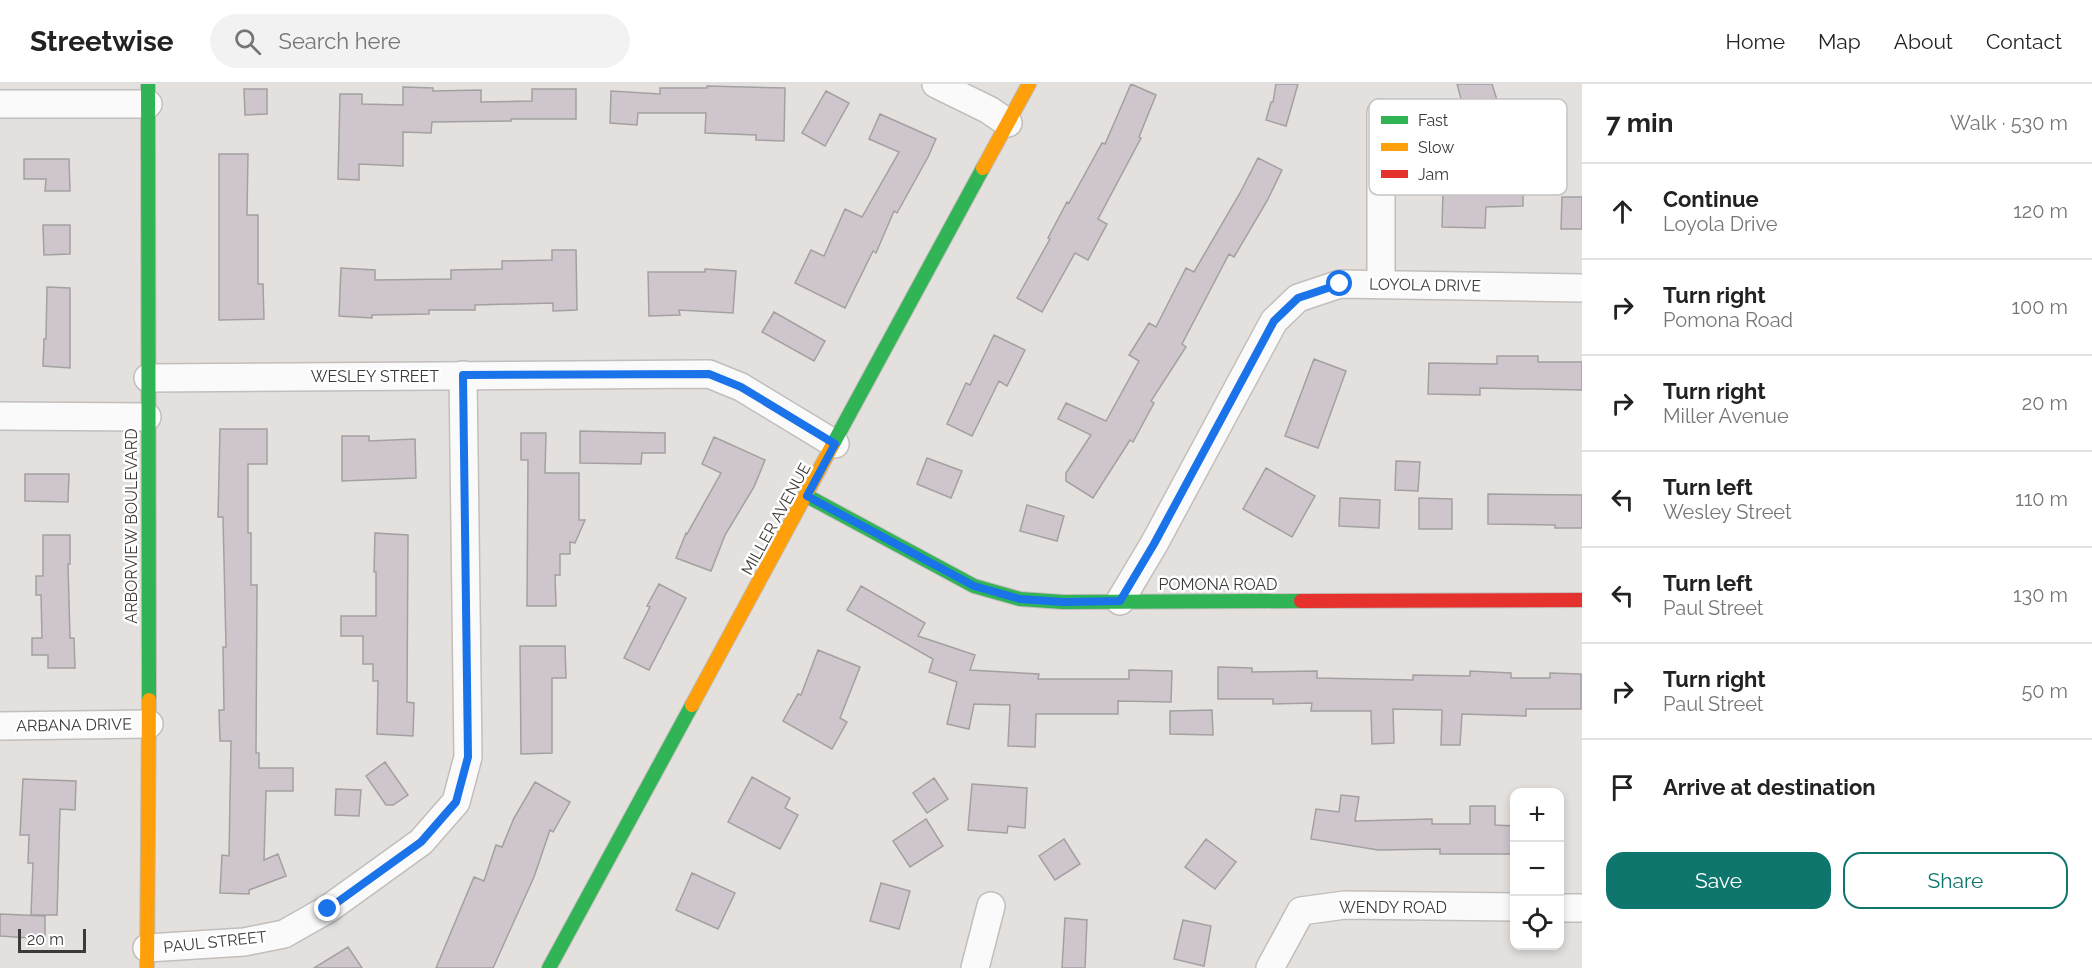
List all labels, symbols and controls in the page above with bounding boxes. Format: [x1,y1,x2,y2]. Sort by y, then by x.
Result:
search box [210,14,630,68]
text: Streetwise [30,25,174,58]
icon: search [231,25,264,58]
text: Search here [279,28,401,54]
text: Home [1726,29,1785,54]
text: Map [1818,29,1861,54]
text: About [1894,29,1953,54]
text: Contact [1986,29,2062,54]
legend [1369,99,1567,195]
text: 7 min [1606,108,1673,138]
text: Fast [1418,111,1449,130]
text: Walk · 530 m [1950,111,2068,135]
text: Slow [1418,138,1454,157]
text: Jam [1418,165,1449,184]
text: Continue [1663,186,1759,212]
icon: ahead [1606,195,1639,228]
text: 120 m [2013,199,2068,223]
text: Loyola Drive [1663,212,1778,236]
route start [1326,270,1352,296]
street label: LOYOLA DRIVE [1369,275,1481,295]
text: Turn right [1663,282,1766,308]
icon: right [1606,291,1639,324]
text: 100 m [2011,295,2068,319]
text: Pomona Road [1663,308,1793,332]
street label: WESLEY STREET [311,367,439,386]
text: Turn right [1663,378,1766,404]
icon: right [1606,387,1639,420]
text: 20 m [2022,391,2068,415]
text: Miller Avenue [1663,404,1789,428]
street label: ARBORVIEW BOULEVARD [122,428,141,624]
street label: MILLER AVENUE [737,459,815,578]
text: Turn left [1663,474,1753,500]
icon: left [1606,483,1639,516]
text: 110 m [2015,487,2068,511]
text: Wesley Street [1663,500,1792,524]
text: Turn left [1663,570,1753,596]
street label: POMONA ROAD [1158,575,1278,594]
icon: left [1606,579,1639,612]
text: 130 m [2013,583,2068,607]
text: Paul Street [1663,596,1764,620]
text: Turn right [1663,666,1766,692]
icon: right [1606,675,1639,708]
text: 50 m [2021,679,2068,703]
text: Paul Street [1663,692,1764,716]
street label: ARBANA DRIVE [16,714,132,736]
icon: arrive [1606,771,1639,804]
text: Arrive at destination [1663,774,1876,800]
map controls [1510,788,1564,950]
button: + [1510,788,1564,842]
button: − [1510,842,1564,896]
button: Save [1606,852,1831,909]
button: Share [1843,852,2068,909]
route end [314,895,340,921]
button: locate [1510,896,1564,950]
street label: WENDY ROAD [1339,898,1447,917]
scale bar [18,926,86,954]
street label: PAUL STREET [162,927,268,957]
text: 20 m [27,930,64,949]

